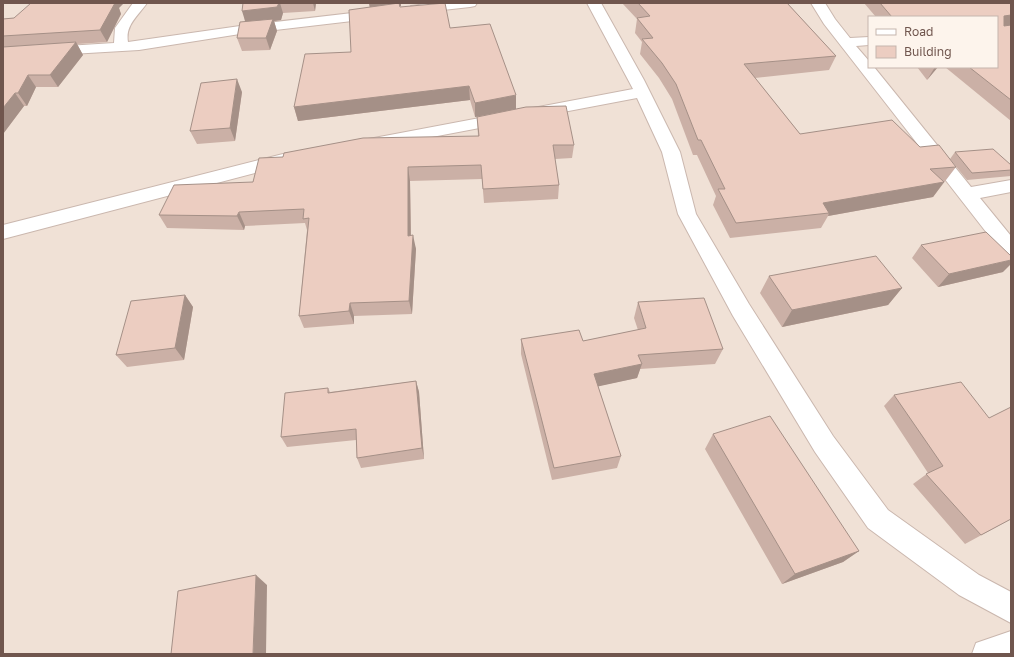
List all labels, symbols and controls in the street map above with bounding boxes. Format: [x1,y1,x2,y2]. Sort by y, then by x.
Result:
legend [868,16,998,68]
text: Road [904,24,933,39]
text: Building [904,44,952,59]

